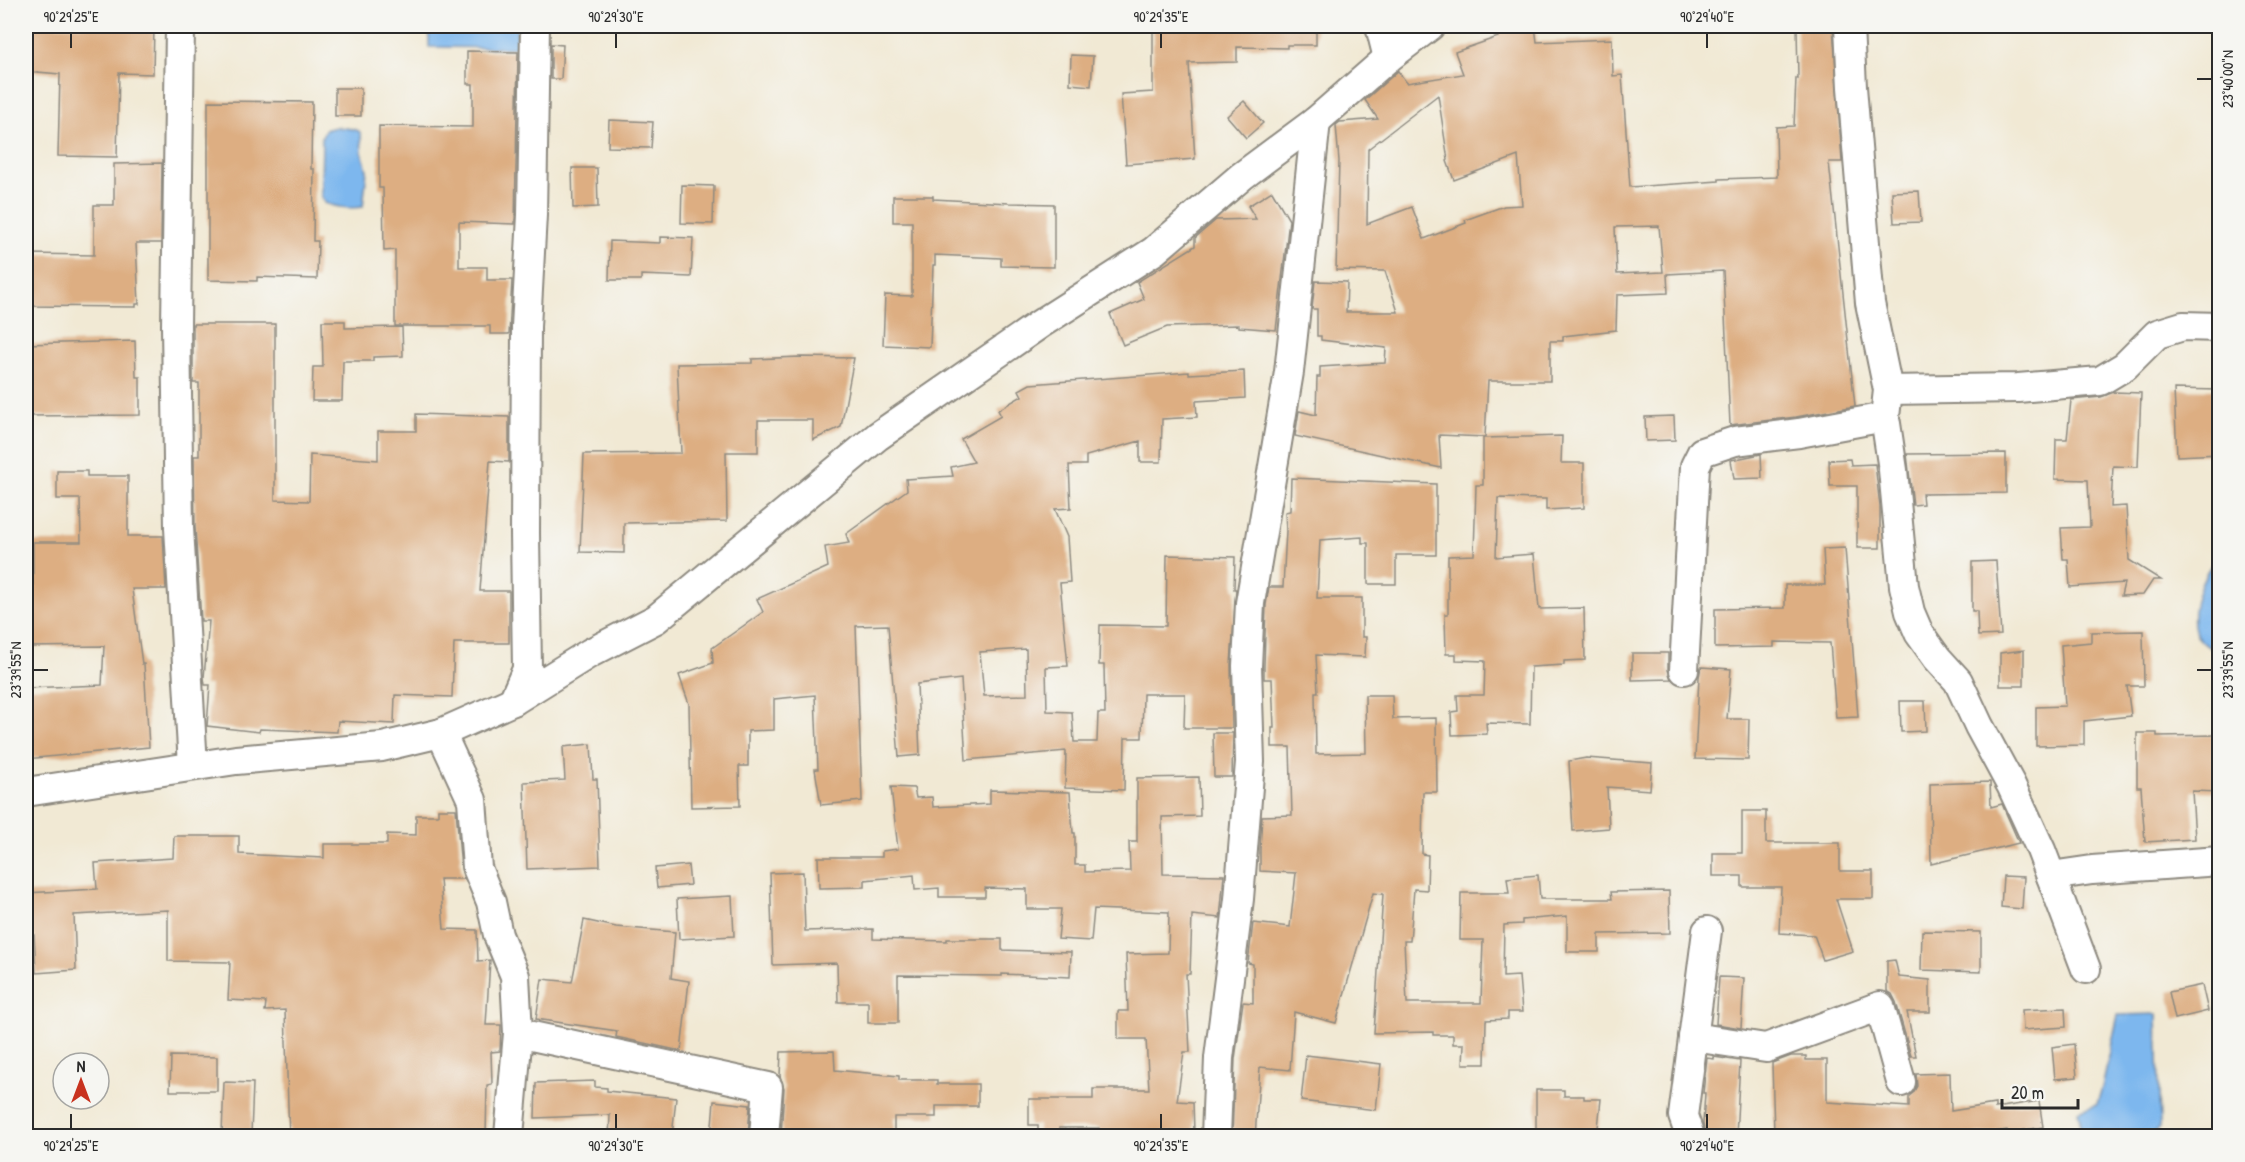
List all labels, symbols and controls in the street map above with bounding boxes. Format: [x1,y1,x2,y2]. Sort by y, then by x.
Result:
text: 90°29'25"E [43,6,99,27]
text: 90°29'30"E [588,6,644,27]
text: 90°29'35"E [1134,6,1189,27]
text: 90°29'40"E [1680,6,1734,27]
text: 23°40'00"N [2217,50,2238,108]
text: 23°39'55"N [5,641,26,699]
text: 23°39'55"N [2217,641,2238,699]
north arrow [51,1051,111,1111]
text: N [77,1055,86,1077]
scale bar [2002,1072,2078,1110]
text: 20 m [2011,1080,2044,1105]
text: 90°29'25"E [43,1135,99,1156]
text: 90°29'30"E [588,1135,644,1156]
text: 90°29'35"E [1134,1135,1189,1156]
text: 90°29'40"E [1680,1135,1734,1156]

